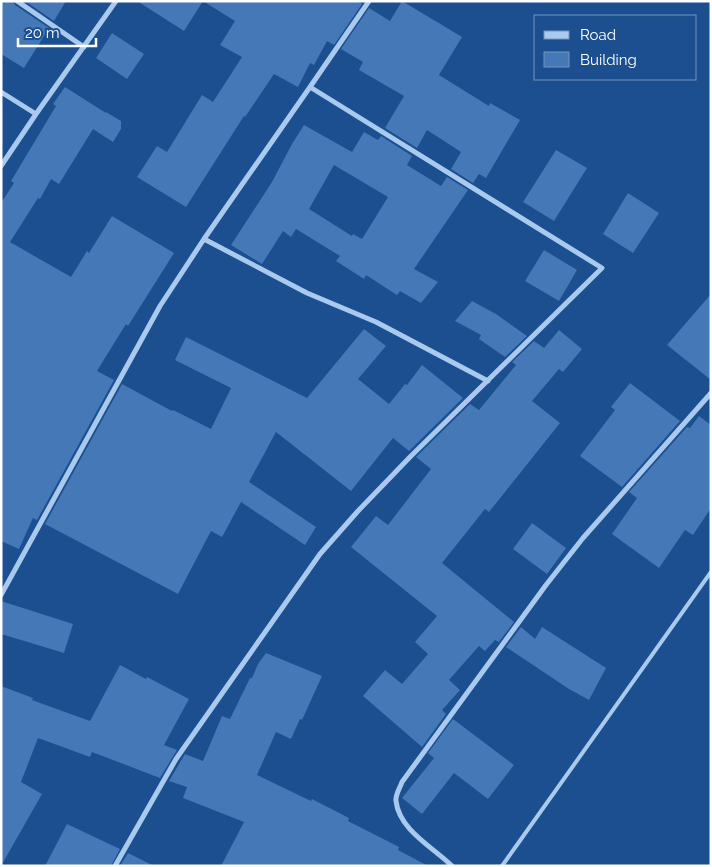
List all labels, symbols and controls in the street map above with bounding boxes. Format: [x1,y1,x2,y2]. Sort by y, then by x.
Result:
scale bar [18,15,95,47]
legend [534,15,697,80]
text: 20 m [25,24,60,42]
text: Road [580,26,616,44]
text: Building [580,51,637,69]

